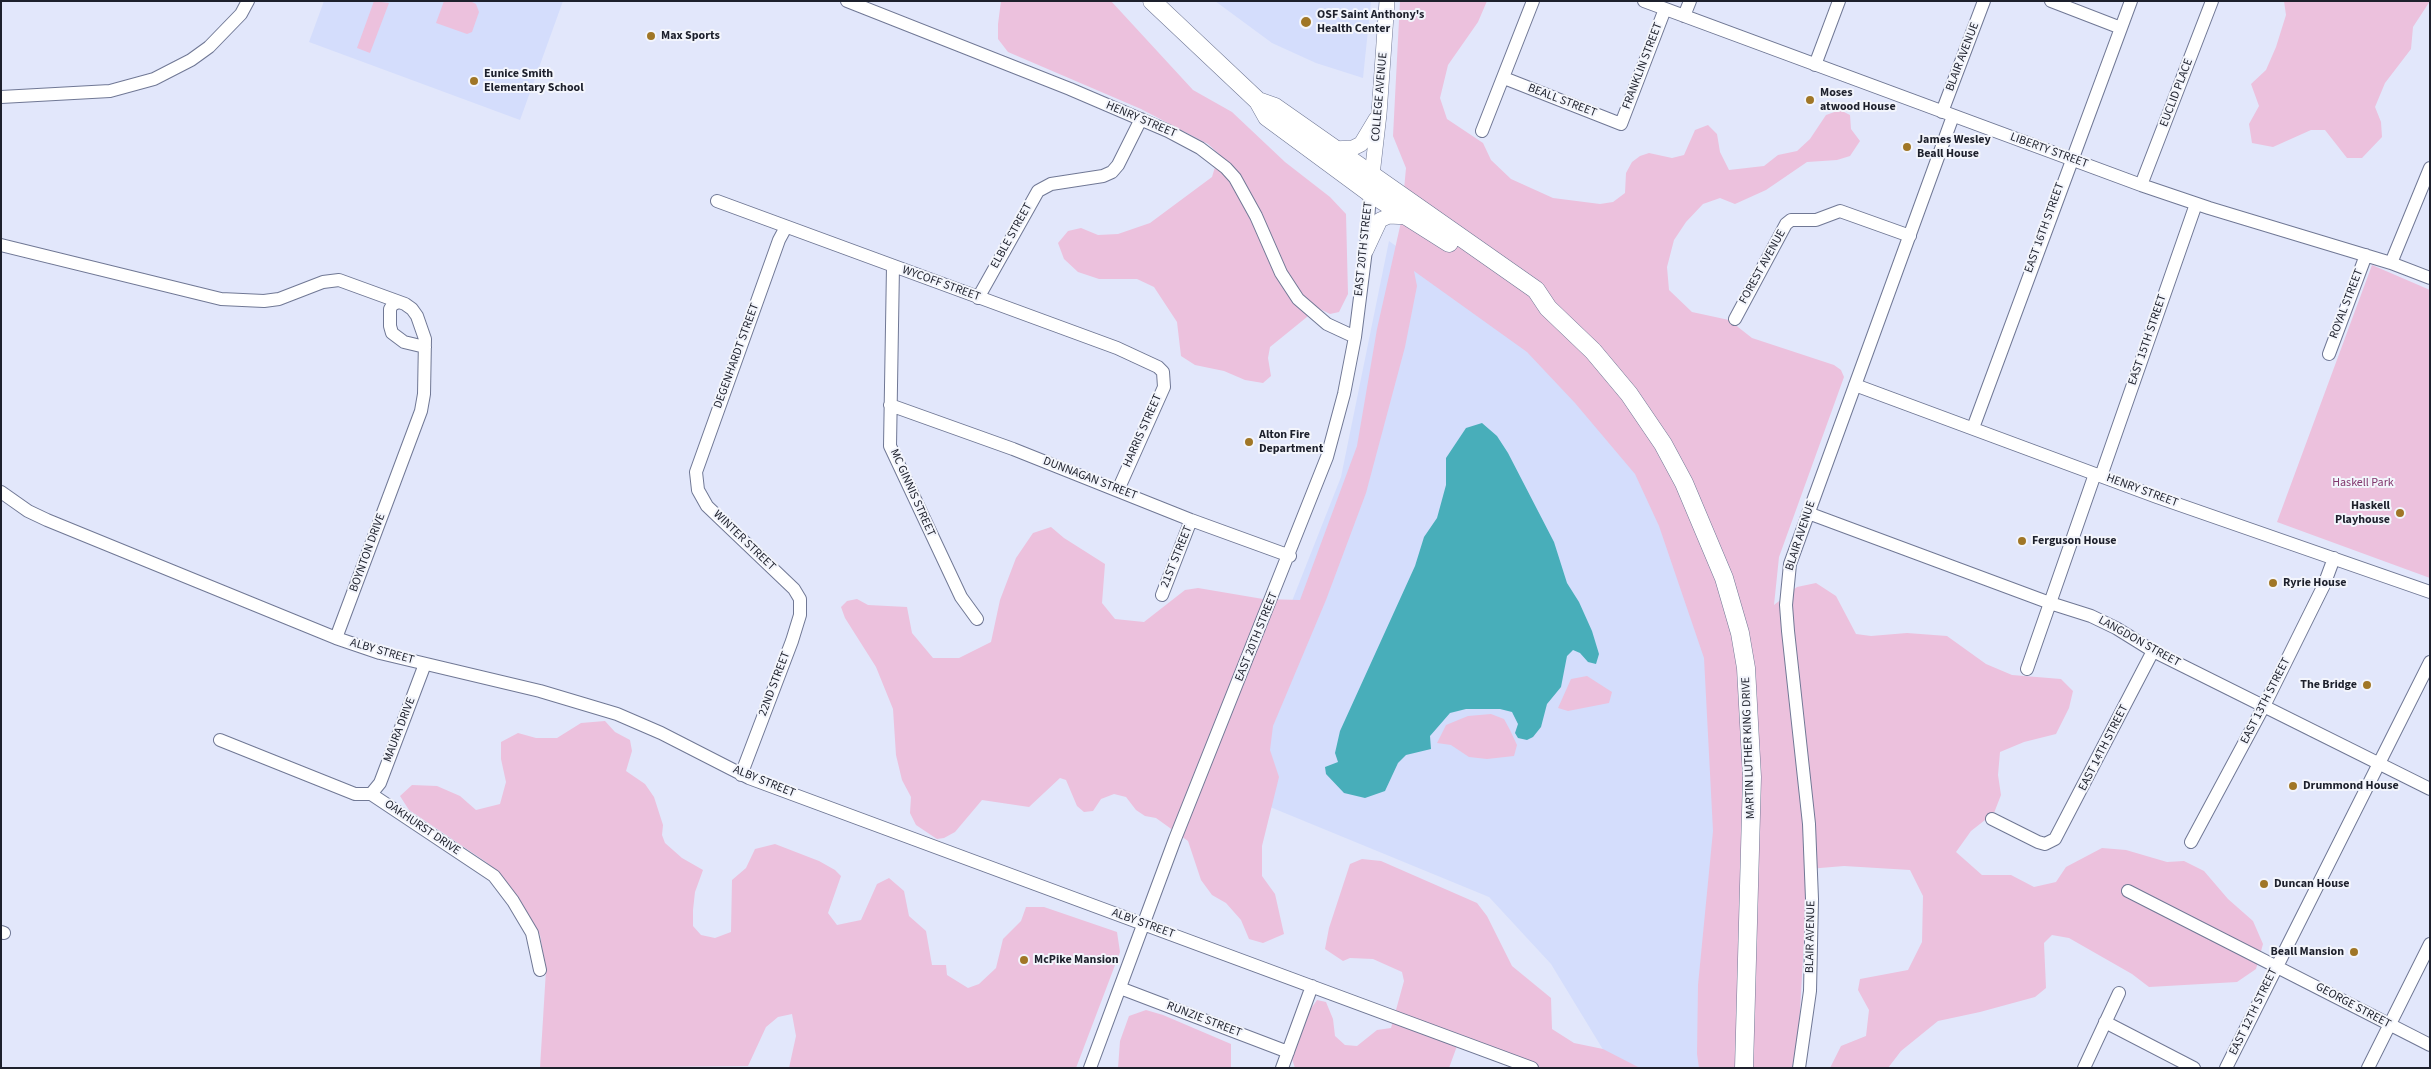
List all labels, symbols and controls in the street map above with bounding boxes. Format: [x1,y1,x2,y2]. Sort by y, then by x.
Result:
place label: OSF Saint Anthony's Health Center [1317,8,1424,36]
marker: OSF Saint Anthony's Health Center [1299,15,1313,29]
street label: FRANKLIN STREET [1620,21,1666,111]
street label: BLAIR AVENUE [1943,21,1983,93]
place label: Max Sports [661,29,720,43]
marker: Max Sports [645,30,657,42]
street label: COLLEGE AVENUE [1369,52,1391,142]
street label: EUCLID PLACE [2157,57,2197,129]
place label: Eunice Smith Elementary School [484,67,584,95]
marker: Eunice Smith Elementary School [468,75,480,87]
street label: BEALL STREET [1526,81,1598,121]
place label: Moses atwood House [1820,86,1896,114]
marker: Moses atwood House [1804,94,1816,106]
street label: HENRY STREET [1104,99,1178,141]
street label: LIBERTY STREET [2008,130,2090,172]
place label: James Wesley Beall House [1917,133,1991,161]
marker: James Wesley Beall House [1901,141,1913,153]
street label: EAST 16TH STREET [2022,181,2068,275]
street label: ELBLE STREET [988,201,1036,271]
street label: EAST 20TH STREET [1352,201,1376,297]
street label: FOREST AVENUE [1737,227,1789,307]
street label: WYCOFF STREET [900,263,982,305]
street label: ROYAL STREET [2327,267,2367,341]
street label: EAST 15TH STREET [2126,293,2170,387]
street label: DEGENHARDT STREET [711,301,763,411]
street label: HARRIS STREET [1120,392,1166,470]
place label: Alton Fire Department [1259,428,1323,456]
marker: Alton Fire Department [1243,436,1255,448]
street label: MC GINNIS STREET [886,447,938,539]
street label: DUNNAGAN STREET [1041,454,1139,504]
street label: HENRY STREET [2104,471,2180,511]
park label: Haskell Park [2332,476,2394,490]
street label: BLAIR AVENUE [1783,499,1819,573]
place label: Haskell Playhouse [2335,499,2390,527]
marker: Haskell Playhouse [2394,507,2406,519]
street label: WINTER STREET [710,508,778,574]
street label: BOYNTON DRIVE [347,512,389,594]
street label: 21ST STREET [1158,524,1196,590]
place label: Ferguson House [2032,534,2117,548]
marker: Ferguson House [2016,535,2028,547]
place label: Ryrie House [2283,576,2346,590]
marker: Ryrie House [2267,577,2279,589]
street label: EAST 20TH STREET [1233,590,1281,684]
street label: LANGDON STREET [2095,614,2183,670]
street label: ALBY STREET [348,636,416,668]
street label: 22ND STREET [756,650,794,718]
street label: EAST 13TH STREET [2238,655,2294,747]
street label: MARTIN LUTHER KING DRIVE [1739,677,1759,819]
place label: The Bridge [2300,678,2357,692]
marker: The Bridge [2361,679,2373,691]
street label: MAURA DRIVE [381,696,419,764]
street label: EAST 14TH STREET [2076,702,2132,794]
street label: ALBY STREET [731,763,797,801]
place label: Drummond House [2303,779,2399,793]
marker: Drummond House [2287,780,2299,792]
street label: OAKHURST DRIVE [381,797,463,859]
place label: Duncan House [2274,877,2349,891]
marker: Duncan House [2258,878,2270,890]
street label: BLAIR AVENUE [1803,901,1819,973]
street label: ALBY STREET [1110,906,1176,942]
place label: Beall Mansion [2271,945,2344,959]
marker: Beall Mansion [2348,946,2360,958]
place label: McPike Mansion [1034,953,1119,967]
marker: McPike Mansion [1018,954,1030,966]
street label: EAST 12TH STREET [2227,966,2281,1058]
street label: GEORGE STREET [2313,980,2393,1032]
street label: RUNZIE STREET [1164,999,1244,1041]

